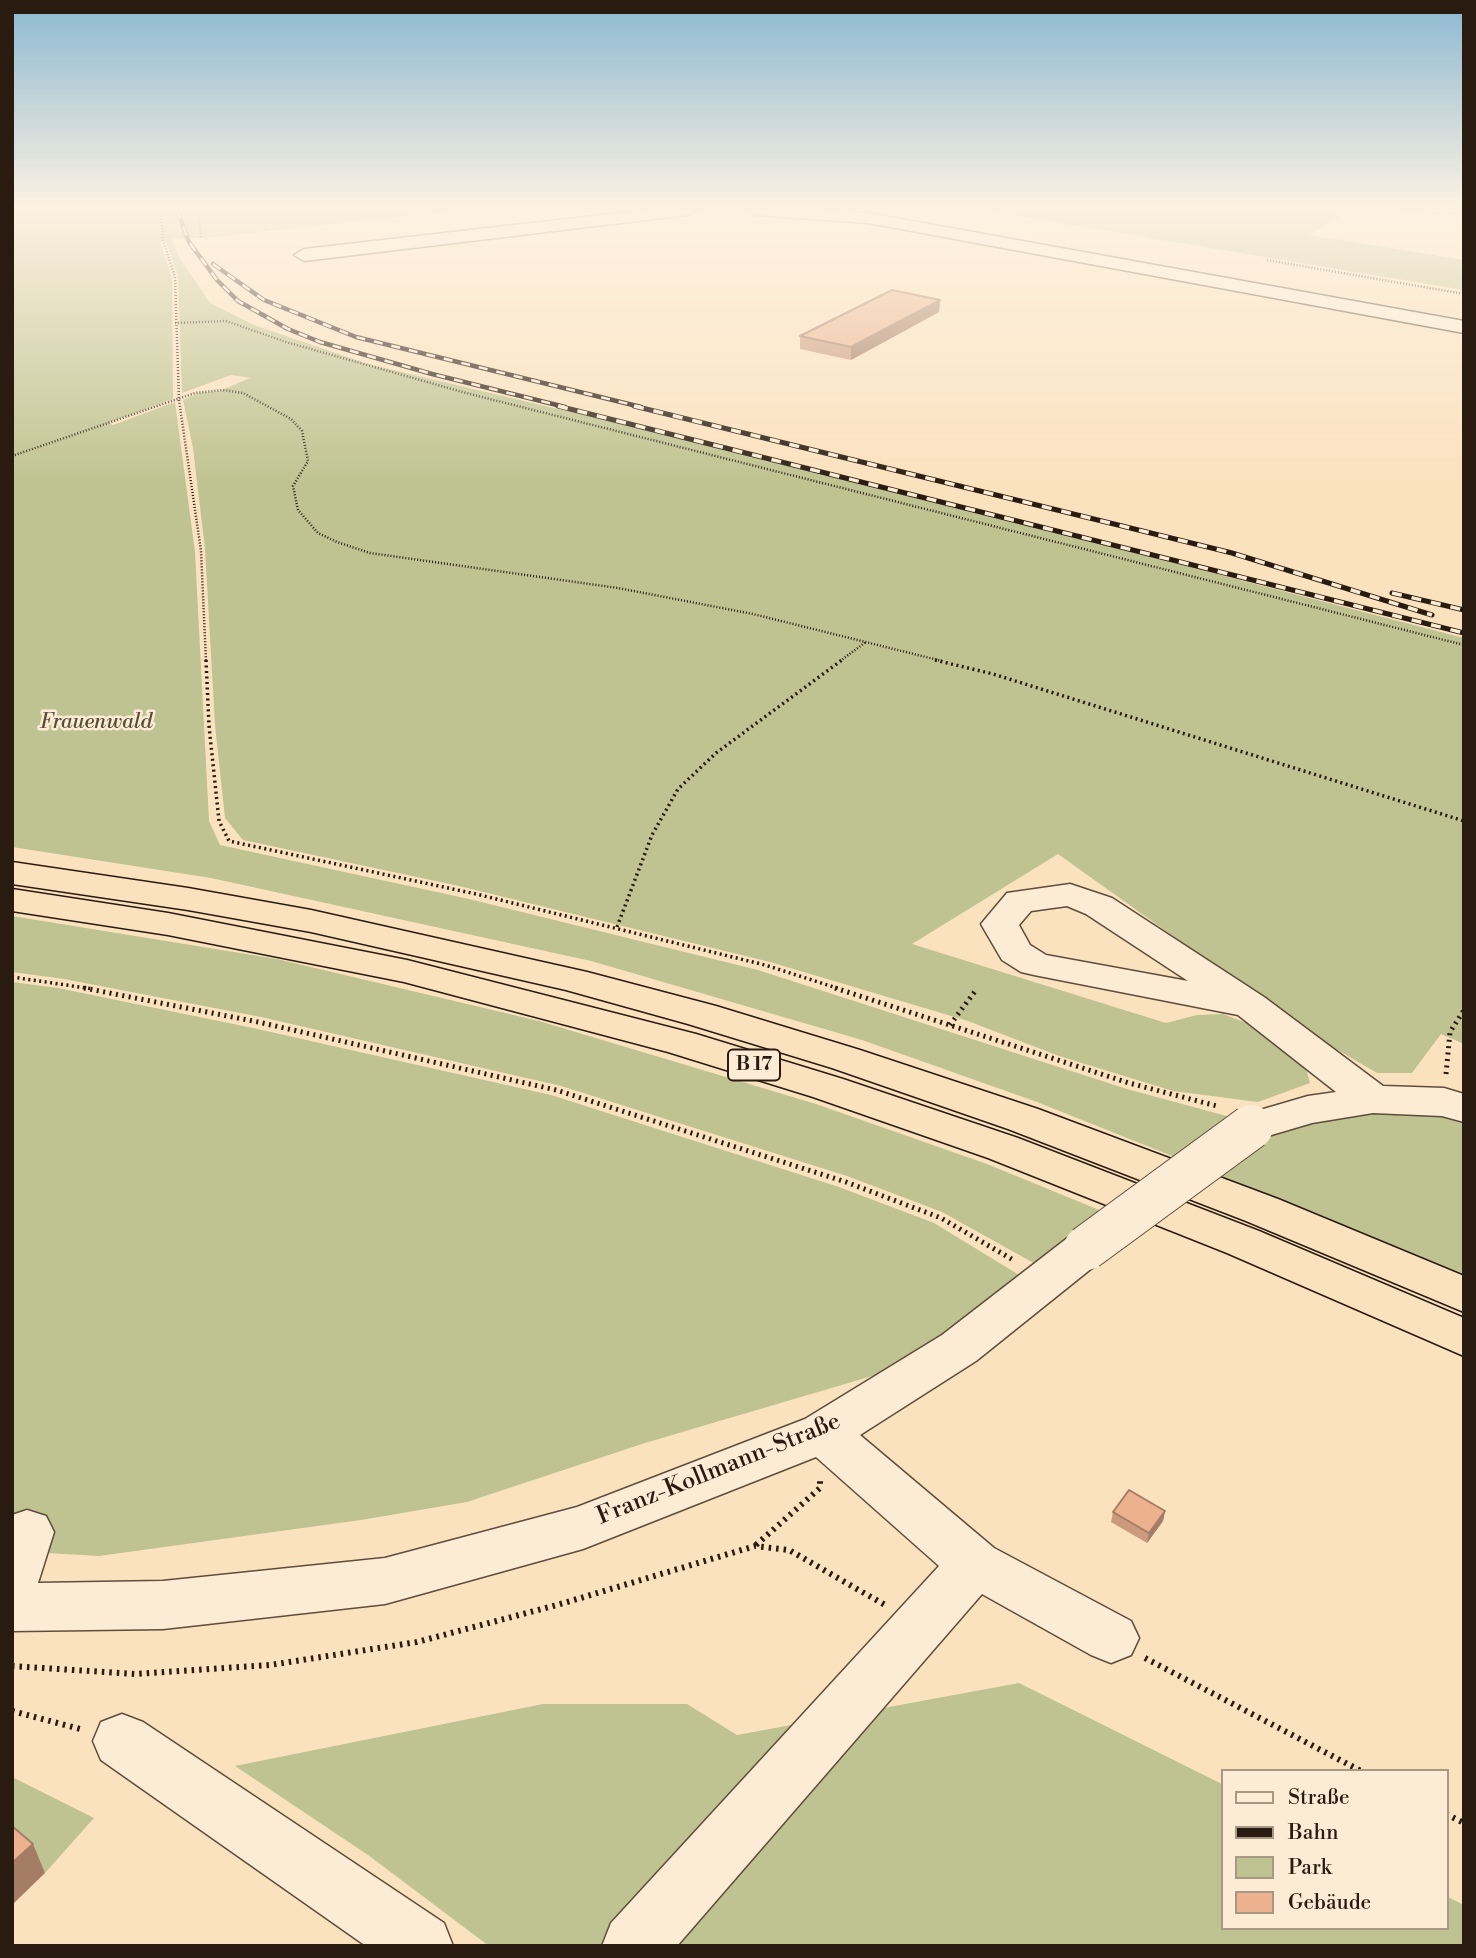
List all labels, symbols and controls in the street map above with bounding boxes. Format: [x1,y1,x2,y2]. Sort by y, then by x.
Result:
park label: Frauenwald [40,710,152,736]
road number: B 17 [728,1050,780,1080]
street label: Franz-Kollmann-Straße [593,1408,845,1532]
legend [1220,1769,1448,1930]
text: Straße [1288,1785,1350,1811]
text: Bahn [1288,1820,1338,1846]
text: Park [1288,1855,1332,1881]
text: Gebäude [1288,1890,1371,1916]

